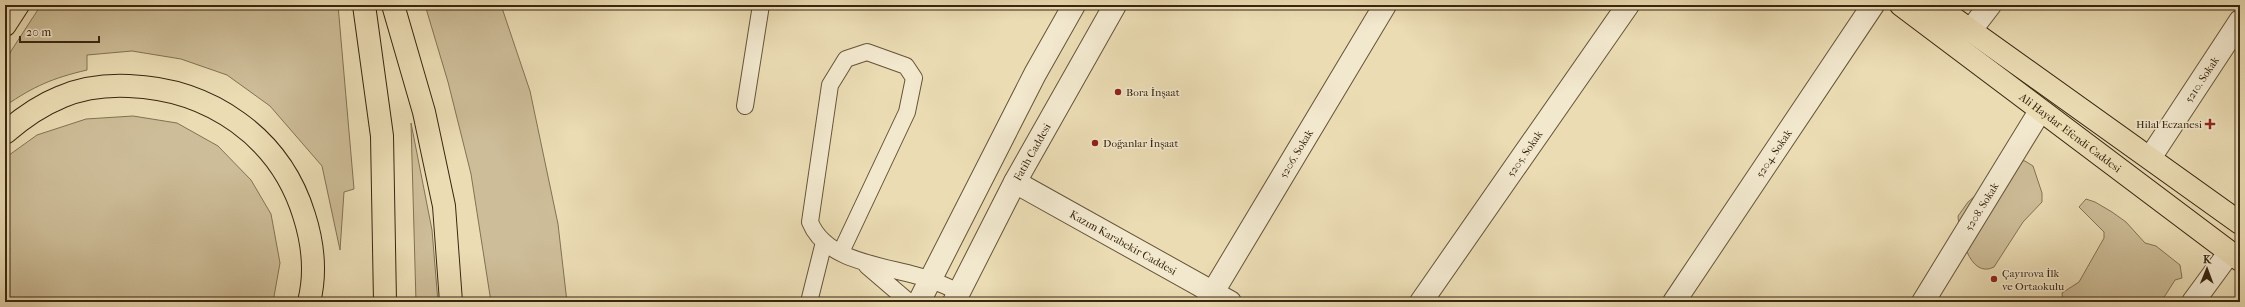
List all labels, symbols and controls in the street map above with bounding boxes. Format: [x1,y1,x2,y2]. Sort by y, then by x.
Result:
scale bar [20,18,99,44]
text: 20 m [26,25,51,39]
street label: 5210. Sokak [2182,54,2222,105]
place label: Bora İnşaat [1126,86,1180,99]
marker: Bora İnşaat [1113,87,1123,97]
street label: Ali Haydar Efendi Caddesi [2016,89,2124,175]
place label: Hilal Eczanesi [2136,118,2203,131]
marker: Hilal Eczanesi [2205,119,2215,129]
street label: Fatih Caddesi [1011,120,1054,183]
street label: 5204. Sokak [1753,126,1795,180]
street label: 5206. Sokak [1276,127,1316,180]
street label: 5205. Sokak [1504,128,1545,179]
place label: Doğanlar İnşaat [1103,137,1178,150]
marker: Doğanlar İnşaat [1090,138,1100,148]
street label: 5208. Sokak [1962,180,2001,233]
street label: Kazım Karabekir Caddesi [1068,207,1180,278]
north arrow [2187,249,2227,289]
text: K [2203,253,2212,266]
place label: Çayırova İlk ve Ortaokulu [2002,267,2065,293]
marker: Çayırova İlk ve Ortaokulu [1989,274,1999,284]

